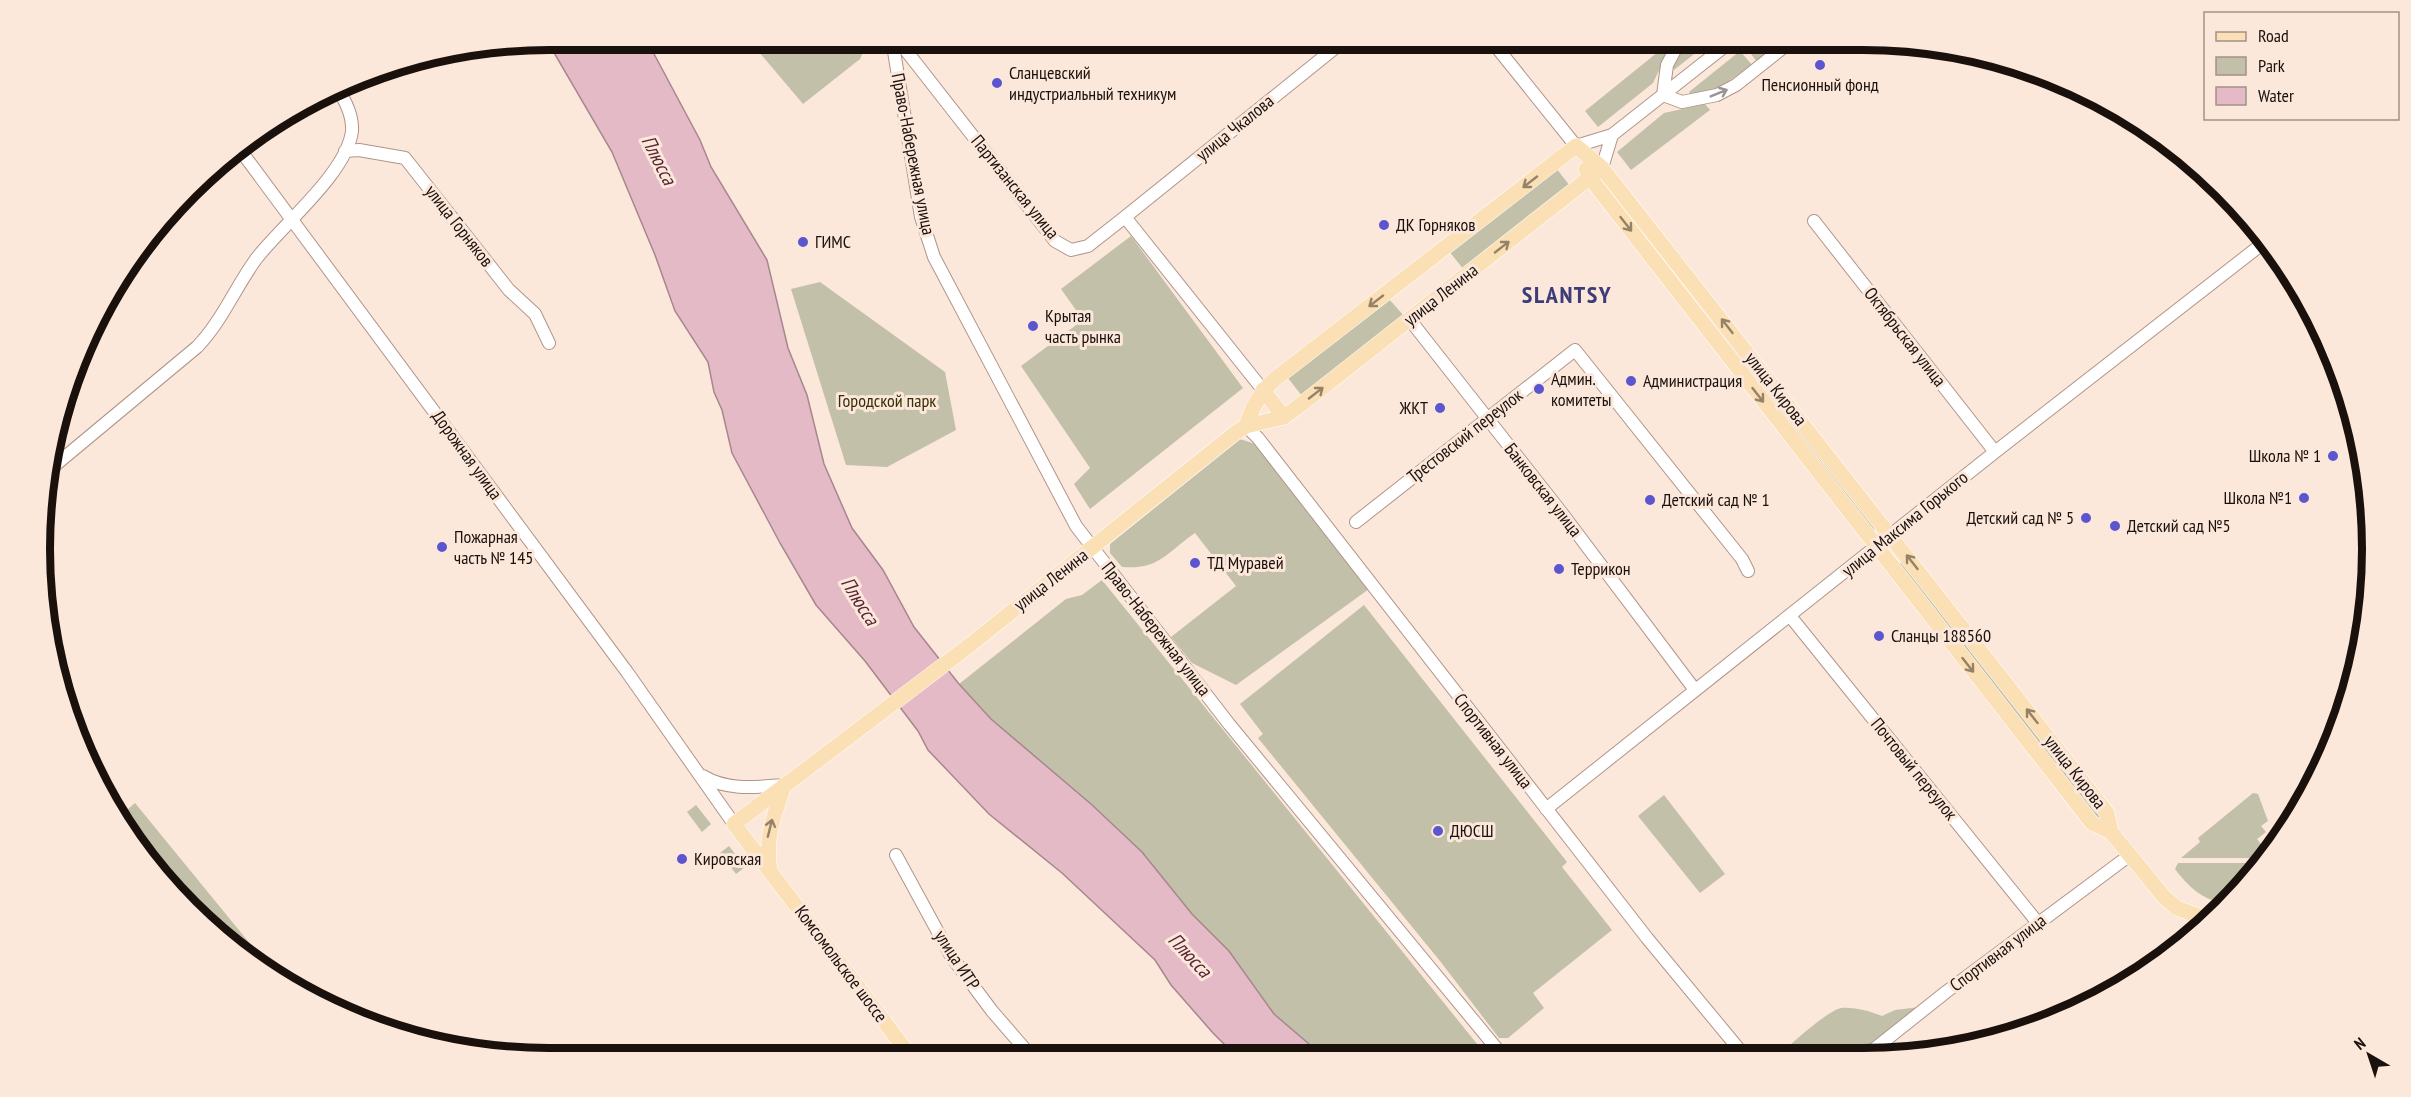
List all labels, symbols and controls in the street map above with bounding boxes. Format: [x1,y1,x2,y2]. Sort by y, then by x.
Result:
legend [2204,12,2399,120]
text: Road [2258,24,2289,47]
text: Park [2258,54,2285,77]
marker: Пенсионный фонд [1813,58,1827,72]
place label: Сланцевский индустриальный техникум [1009,61,1177,105]
street label: Право-Набережная улица [887,71,940,237]
place label: Пенсионный фонд [1761,73,1879,96]
marker: Сланцевский индустриальный техникум [990,76,1004,90]
text: Water [2258,84,2294,107]
one-way arrow [1709,87,1727,98]
street label: улица Чкалова [1191,89,1278,166]
street label: Партизанская улица [966,130,1064,243]
water label: Плюсса [636,131,683,190]
one-way arrow [1522,175,1538,188]
street label: улица Горняков [420,180,499,271]
place label: ДК Горняков [1396,213,1476,236]
one-way arrow [1619,216,1632,232]
marker: ДК Горняков [1377,218,1391,232]
place label: ГИМС [815,230,851,253]
marker: ГИМС [796,235,810,249]
one-way arrow [1494,240,1510,253]
street label: улица Ленина [1399,258,1482,331]
district label: SLANTSY [1522,279,1612,310]
street label: Октябрьская улица [1859,282,1951,391]
one-way arrow [1368,295,1384,308]
place label: Крытая часть рынка [1045,304,1121,348]
one-way arrow [1720,318,1733,334]
marker: Крытая часть рынка [1026,319,1040,333]
street label: улица Кирова [1740,347,1812,430]
place label: Админ. комитеты [1551,367,1611,411]
place label: Администрация [1643,369,1742,392]
marker: Администрация [1624,374,1638,388]
marker: Админ. комитеты [1532,382,1546,396]
street label: Трестовский переулок [1402,383,1527,488]
one-way arrow [1308,386,1324,399]
one-way arrow [1752,387,1765,403]
park label: Городской парк [838,389,936,412]
place label: ЖКТ [1399,396,1428,419]
marker: ЖКТ [1433,401,1447,415]
street label: Дорожная улица [427,405,508,504]
street label: Банковская улица [1500,438,1587,541]
place label: Школа № 1 [2249,444,2321,467]
marker: Школа № 1 [2326,449,2340,463]
street label: улица Максима Горького [1837,466,1973,582]
place label: Школа №1 [2224,486,2292,509]
place label: Детский сад № 1 [1662,488,1770,511]
marker: Школа №1 [2297,491,2311,505]
marker: Детский сад № 1 [1643,493,1657,507]
place label: Детский сад № 5 [1966,506,2074,529]
marker: Детский сад № 5 [2079,511,2093,525]
place label: Детский сад №5 [2127,514,2231,537]
marker: Детский сад №5 [2108,519,2122,533]
place label: Пожарная часть № 145 [454,525,533,569]
marker: Пожарная часть № 145 [435,540,449,554]
street label: улица Ленина [1009,543,1092,616]
place label: ТД Муравей [1207,551,1284,574]
one-way arrow [1906,554,1919,570]
marker: ТД Муравей [1188,556,1202,570]
street label: Право-Набережная улица [1097,557,1216,701]
place label: Террикон [1571,557,1631,580]
marker: Террикон [1552,562,1566,576]
water label: Плюсса [835,572,885,631]
place label: Сланцы 188560 [1891,624,1991,647]
marker: Сланцы 188560 [1872,629,1886,643]
one-way arrow [1962,656,1975,672]
street label: Спортивная улица [1449,688,1538,793]
one-way arrow [2026,708,2039,724]
street label: Почтовый переулок [1866,713,1963,825]
street label: улица Кирова [2039,730,2111,813]
one-way arrow [765,818,777,837]
place label: ДЮСШ [1450,819,1494,842]
marker: ДЮСШ [1431,824,1445,838]
place label: Кировская [694,847,761,870]
marker: Кировская [675,852,689,866]
street label: Комсомольское шоссе [790,901,893,1027]
street label: Спортивная улица [1945,909,2051,996]
street label: улица ИТР [930,925,985,994]
water label: Плюсса [1163,927,1218,984]
north arrow [2339,1025,2399,1085]
text: N [2350,1033,2369,1054]

